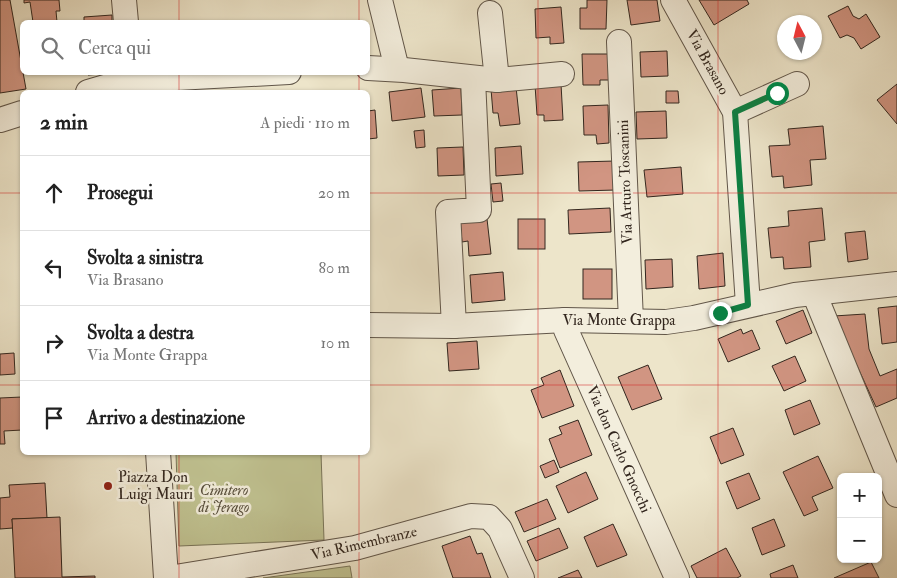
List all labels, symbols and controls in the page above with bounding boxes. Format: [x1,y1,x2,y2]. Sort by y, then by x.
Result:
north arrow [777,15,822,60]
search box [20,20,370,75]
street label: Via Brasano [682,26,733,98]
icon: search [38,34,66,62]
text: Cerca qui [78,36,151,60]
route start [766,82,789,105]
text: 2 min [40,109,88,136]
text: A piedi · 110 m [260,113,350,133]
street label: Via Arturo Toscanini [614,119,637,245]
icon: ahead [40,179,68,207]
text: Prosegui [87,181,153,205]
text: 20 m [318,183,350,203]
text: Svolta a sinistra [87,246,203,270]
icon: left [40,254,68,282]
text: 80 m [319,258,350,278]
text: Via Brasano [87,270,163,290]
route end [709,302,732,325]
street label: Via Monte Grappa [563,311,676,331]
text: Svolta a destra [87,321,194,345]
icon: right [40,329,68,357]
text: 10 m [320,333,350,353]
text: Via Monte Grappa [87,345,207,365]
street label: Via don Carlo Gnocchi [582,383,655,516]
icon: arrive [40,404,68,432]
text: Arrivo a destinazione [87,406,245,430]
place label: Piazza Don Luigi Mauri [118,468,193,504]
map controls [837,473,882,563]
button: + [837,473,882,518]
marker: Piazza Don Luigi Mauri [102,480,114,492]
park label: Cimitero di Jerago [198,481,249,517]
button: − [837,518,882,563]
street label: Via Rimembranze [309,522,419,565]

